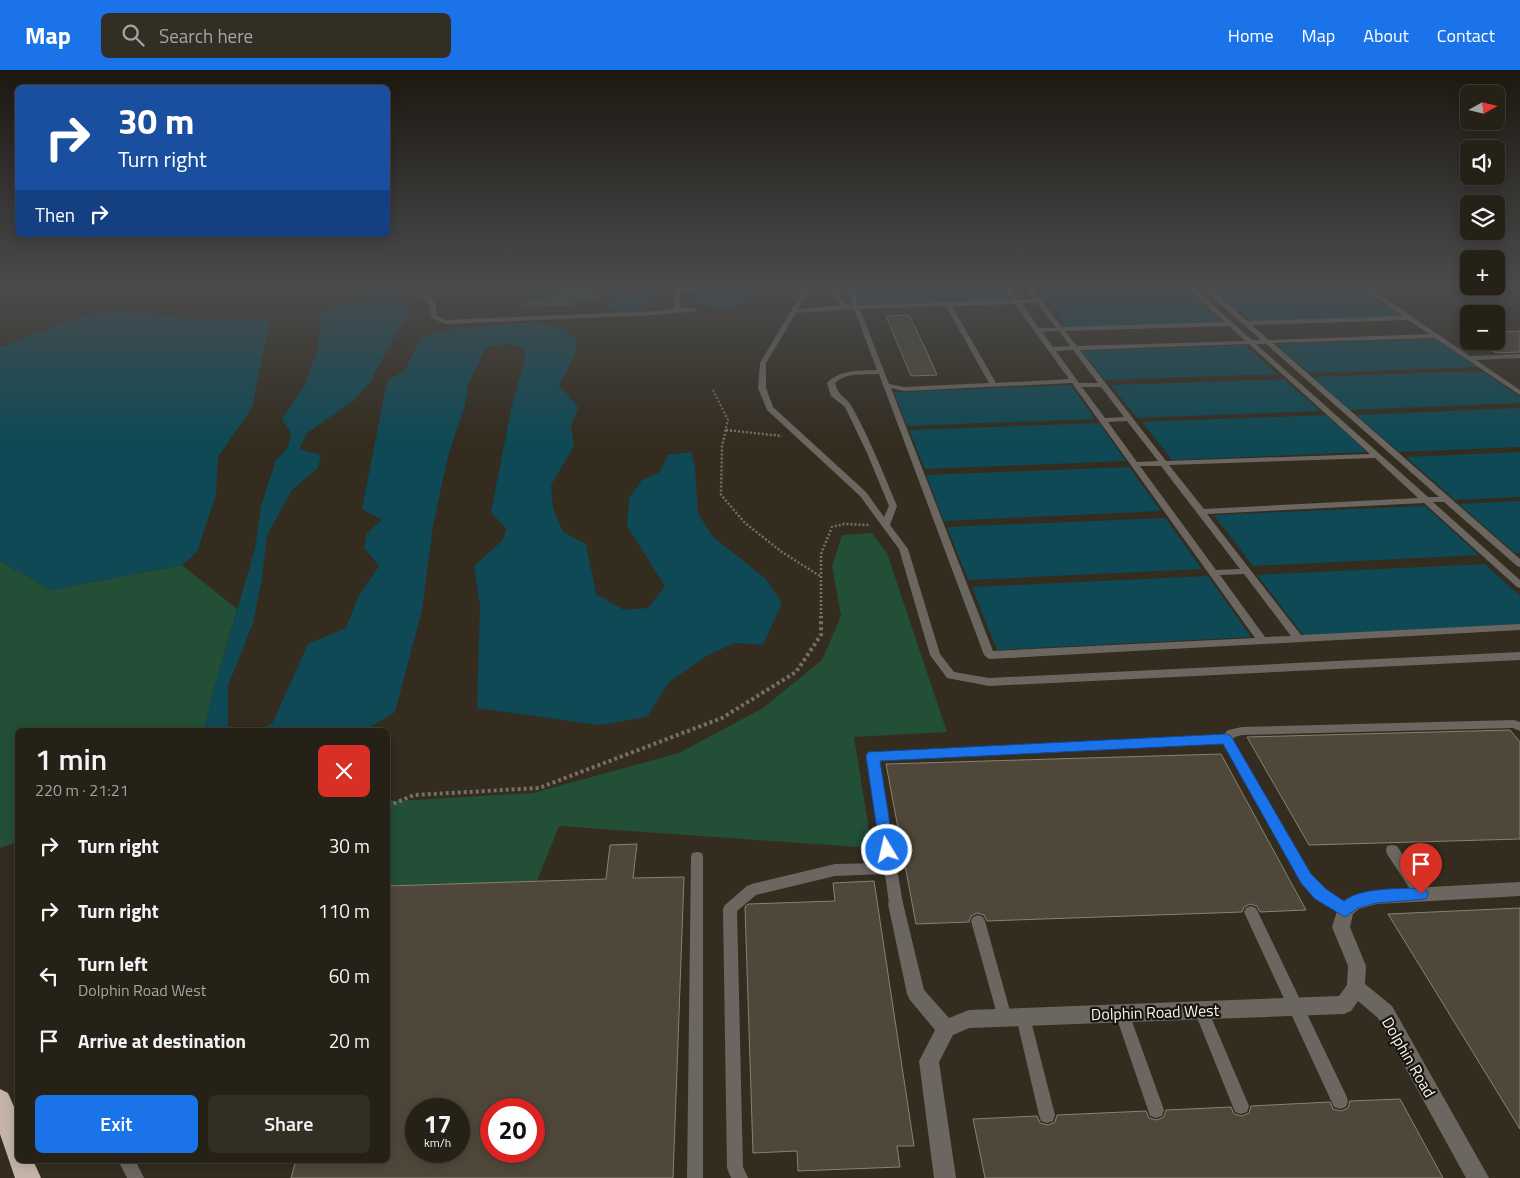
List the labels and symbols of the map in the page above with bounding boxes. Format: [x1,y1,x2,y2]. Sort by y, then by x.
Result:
north arrow [1460,85,1505,130]
position arrow [860,823,912,875]
pin [1400,843,1442,894]
street label: Dolphin Road West [1090,998,1220,1026]
street label: Dolphin Road [1376,1012,1442,1102]
speed limit sign: 20 [480,1098,545,1163]

